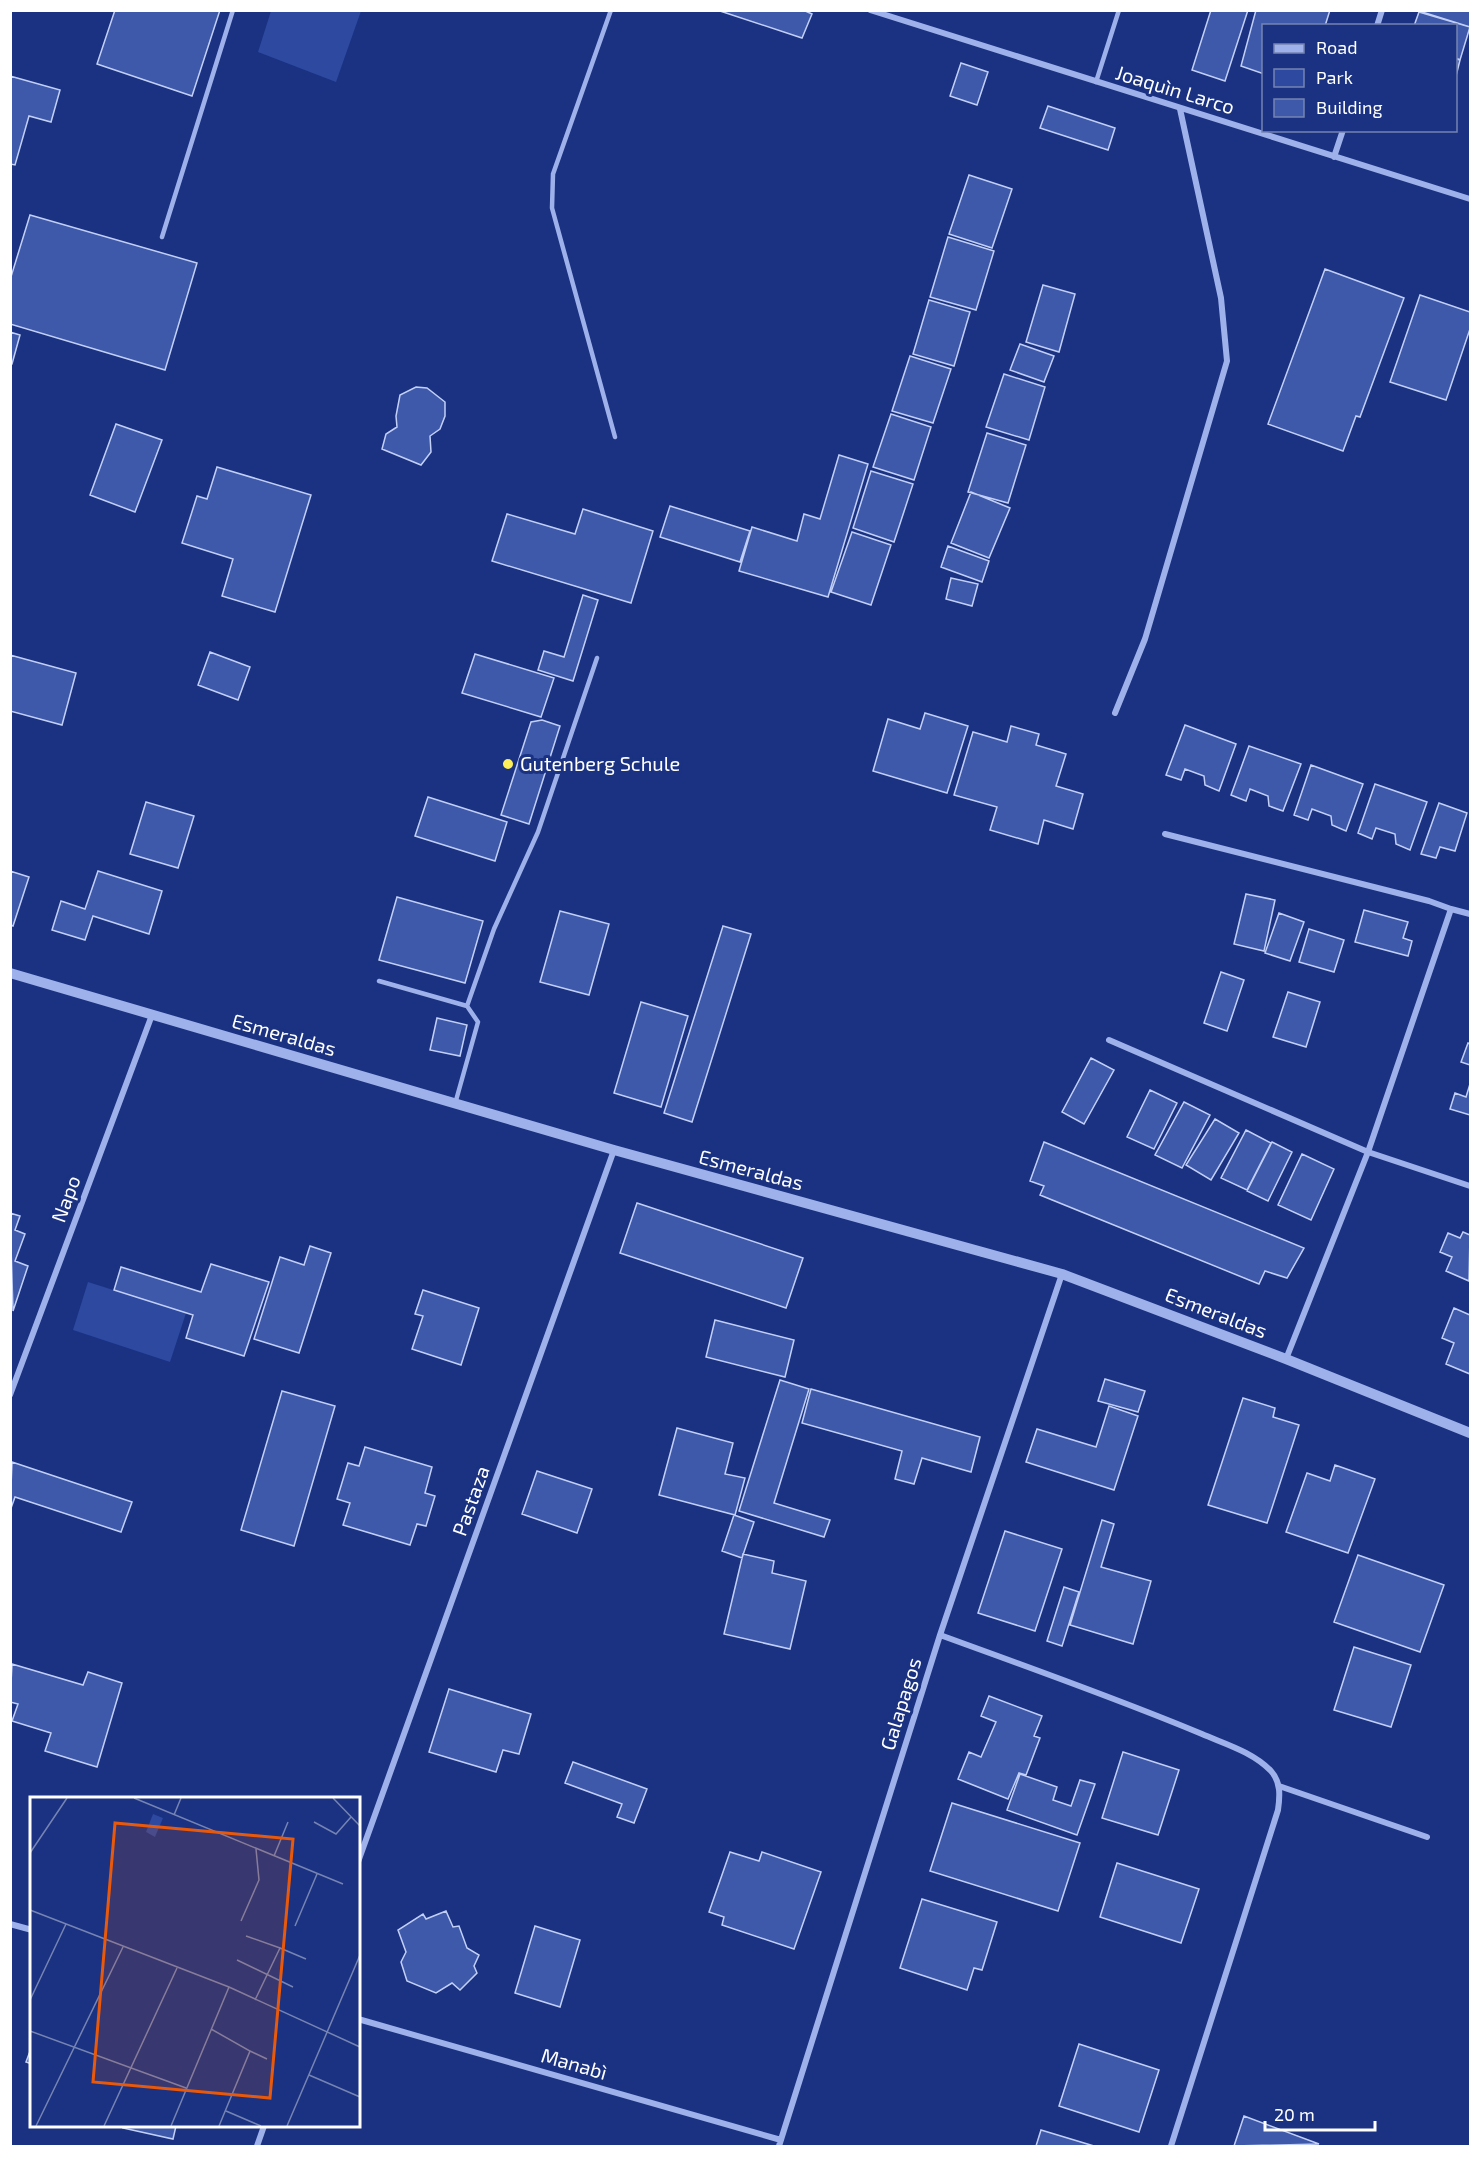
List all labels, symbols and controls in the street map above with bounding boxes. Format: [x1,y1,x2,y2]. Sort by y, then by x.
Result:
legend [1262,24,1457,132]
text: Road [1316,36,1357,58]
street label: Joaquìn Larco [1113,60,1238,119]
text: Park [1316,66,1353,88]
text: Building [1316,96,1383,118]
place label: Gutenberg Schule [520,751,680,775]
marker: Gutenberg Schule [501,757,515,771]
street label: Esmeraldas [229,1008,339,1060]
street label: Esmeraldas [696,1144,806,1194]
street label: Napo [46,1172,85,1225]
street label: Esmeraldas [1162,1282,1271,1342]
street label: Pastaza [446,1462,494,1539]
street label: Galapagos [875,1654,926,1753]
inset map [30,1797,360,2127]
street label: Manabì [539,2042,610,2084]
scale bar [1265,2094,1374,2132]
text: 20 m [1274,2103,1315,2125]

